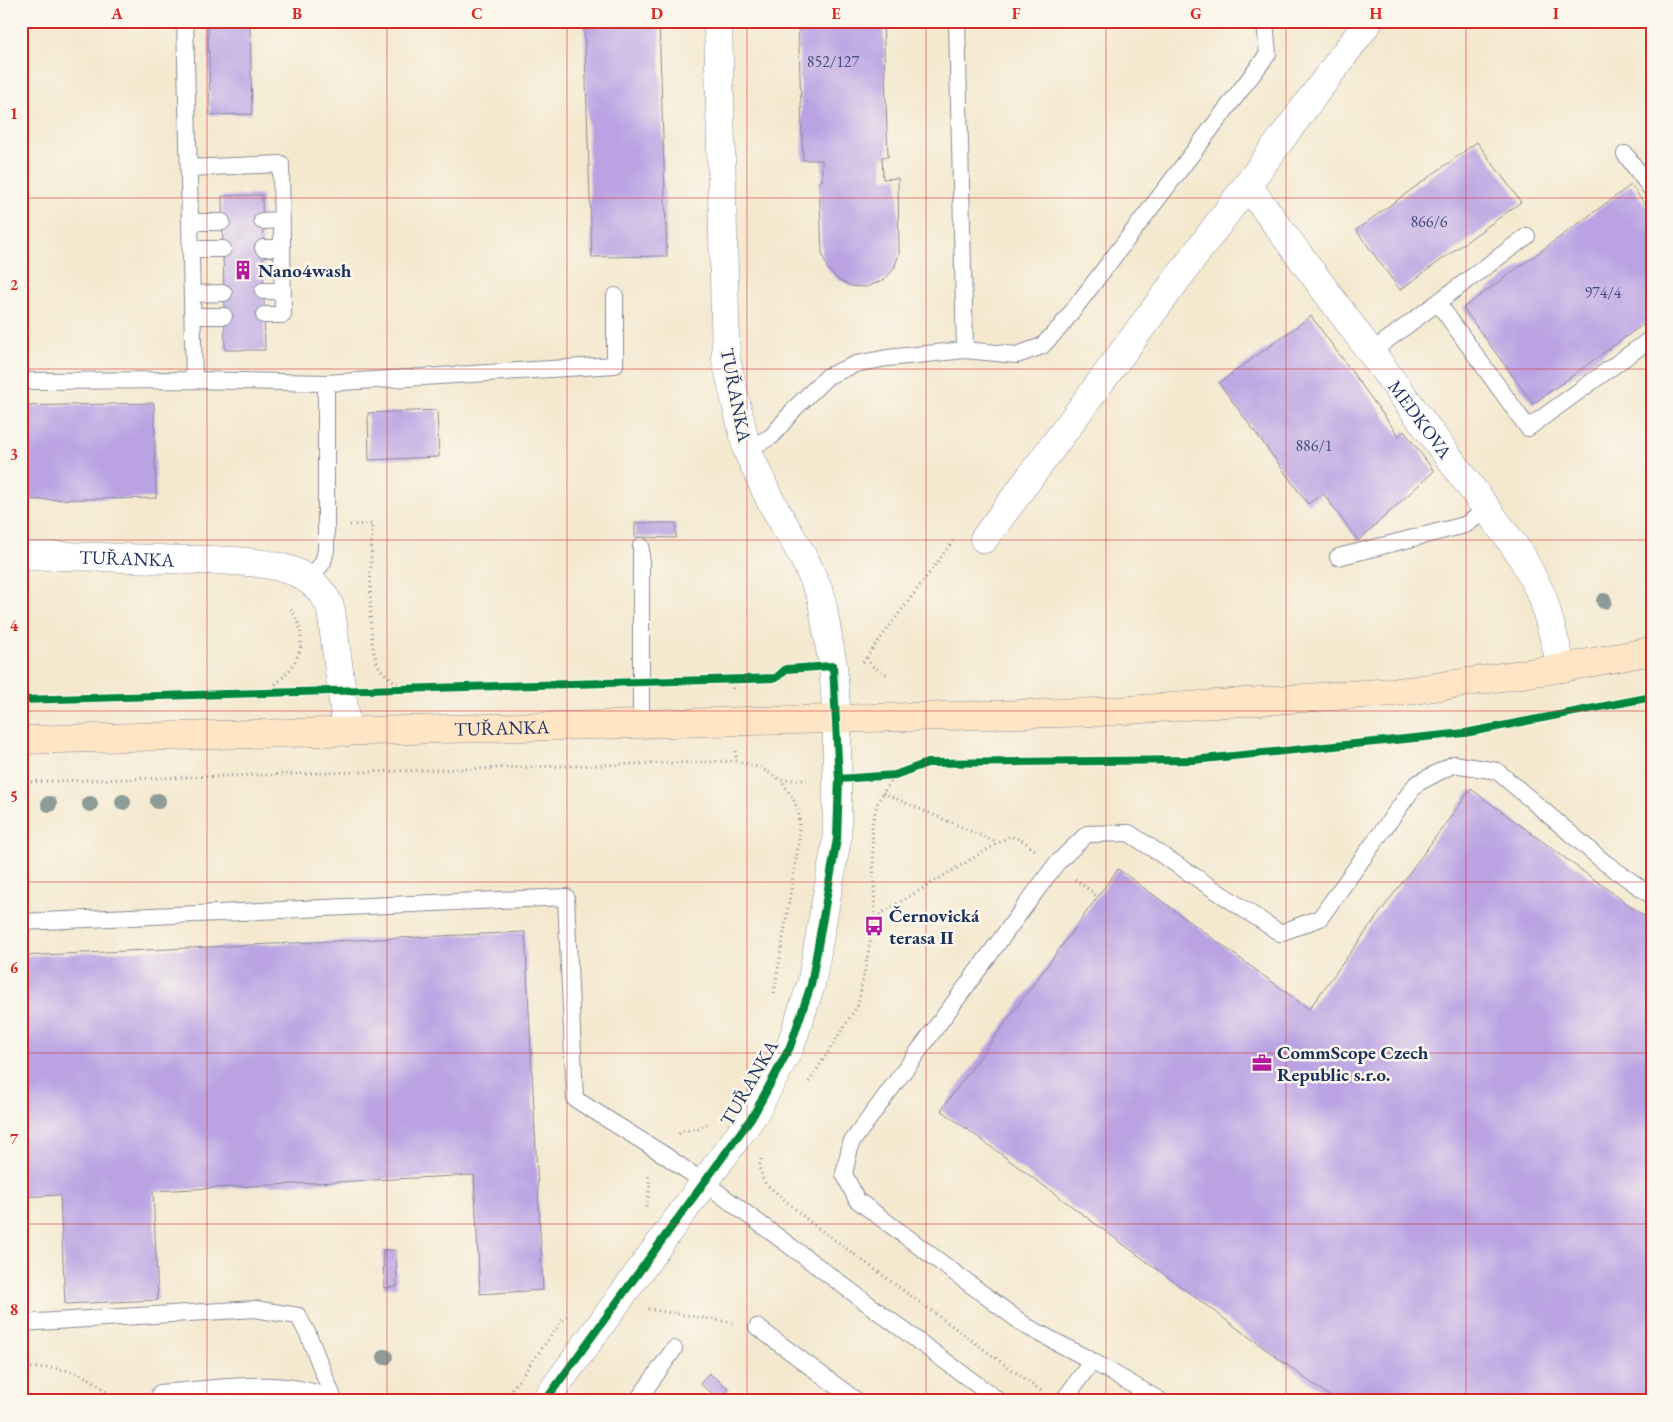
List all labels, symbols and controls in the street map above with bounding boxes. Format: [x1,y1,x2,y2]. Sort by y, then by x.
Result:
text: A [110,3,123,24]
text: B [292,3,302,24]
text: C [471,3,483,24]
text: D [651,3,663,24]
text: E [831,3,841,24]
text: F [1012,3,1021,24]
text: G [1190,3,1202,24]
text: H [1370,3,1383,24]
text: I [1553,3,1559,24]
house number: 852/127 [807,51,860,72]
text: 1 [10,103,18,124]
house number: 866/6 [1410,211,1448,232]
place label: Nano4wash [258,258,352,283]
building icon: Nano4wash [232,259,254,281]
text: 2 [10,274,19,295]
house number: 974/4 [1584,282,1622,303]
street label: TUŘANKA [715,346,758,445]
street label: MEDKOVA [1383,375,1459,464]
house number: 886/1 [1295,435,1333,456]
text: 3 [10,444,18,465]
street label: TUŘANKA [79,544,176,572]
text: 4 [10,615,19,636]
street label: TUŘANKA [454,714,551,741]
text: 5 [10,786,18,807]
place label: Černovická terasa II [889,903,980,950]
bus stop icon: Černovická terasa II [863,915,885,937]
text: 6 [10,957,19,978]
street label: TUŘANKA [714,1035,784,1131]
place label: CommScope Czech Republic s.r.o. [1277,1040,1429,1087]
office icon: CommScope Czech Republic s.r.o. [1251,1052,1273,1074]
text: 7 [10,1128,19,1149]
text: 8 [10,1299,18,1320]

